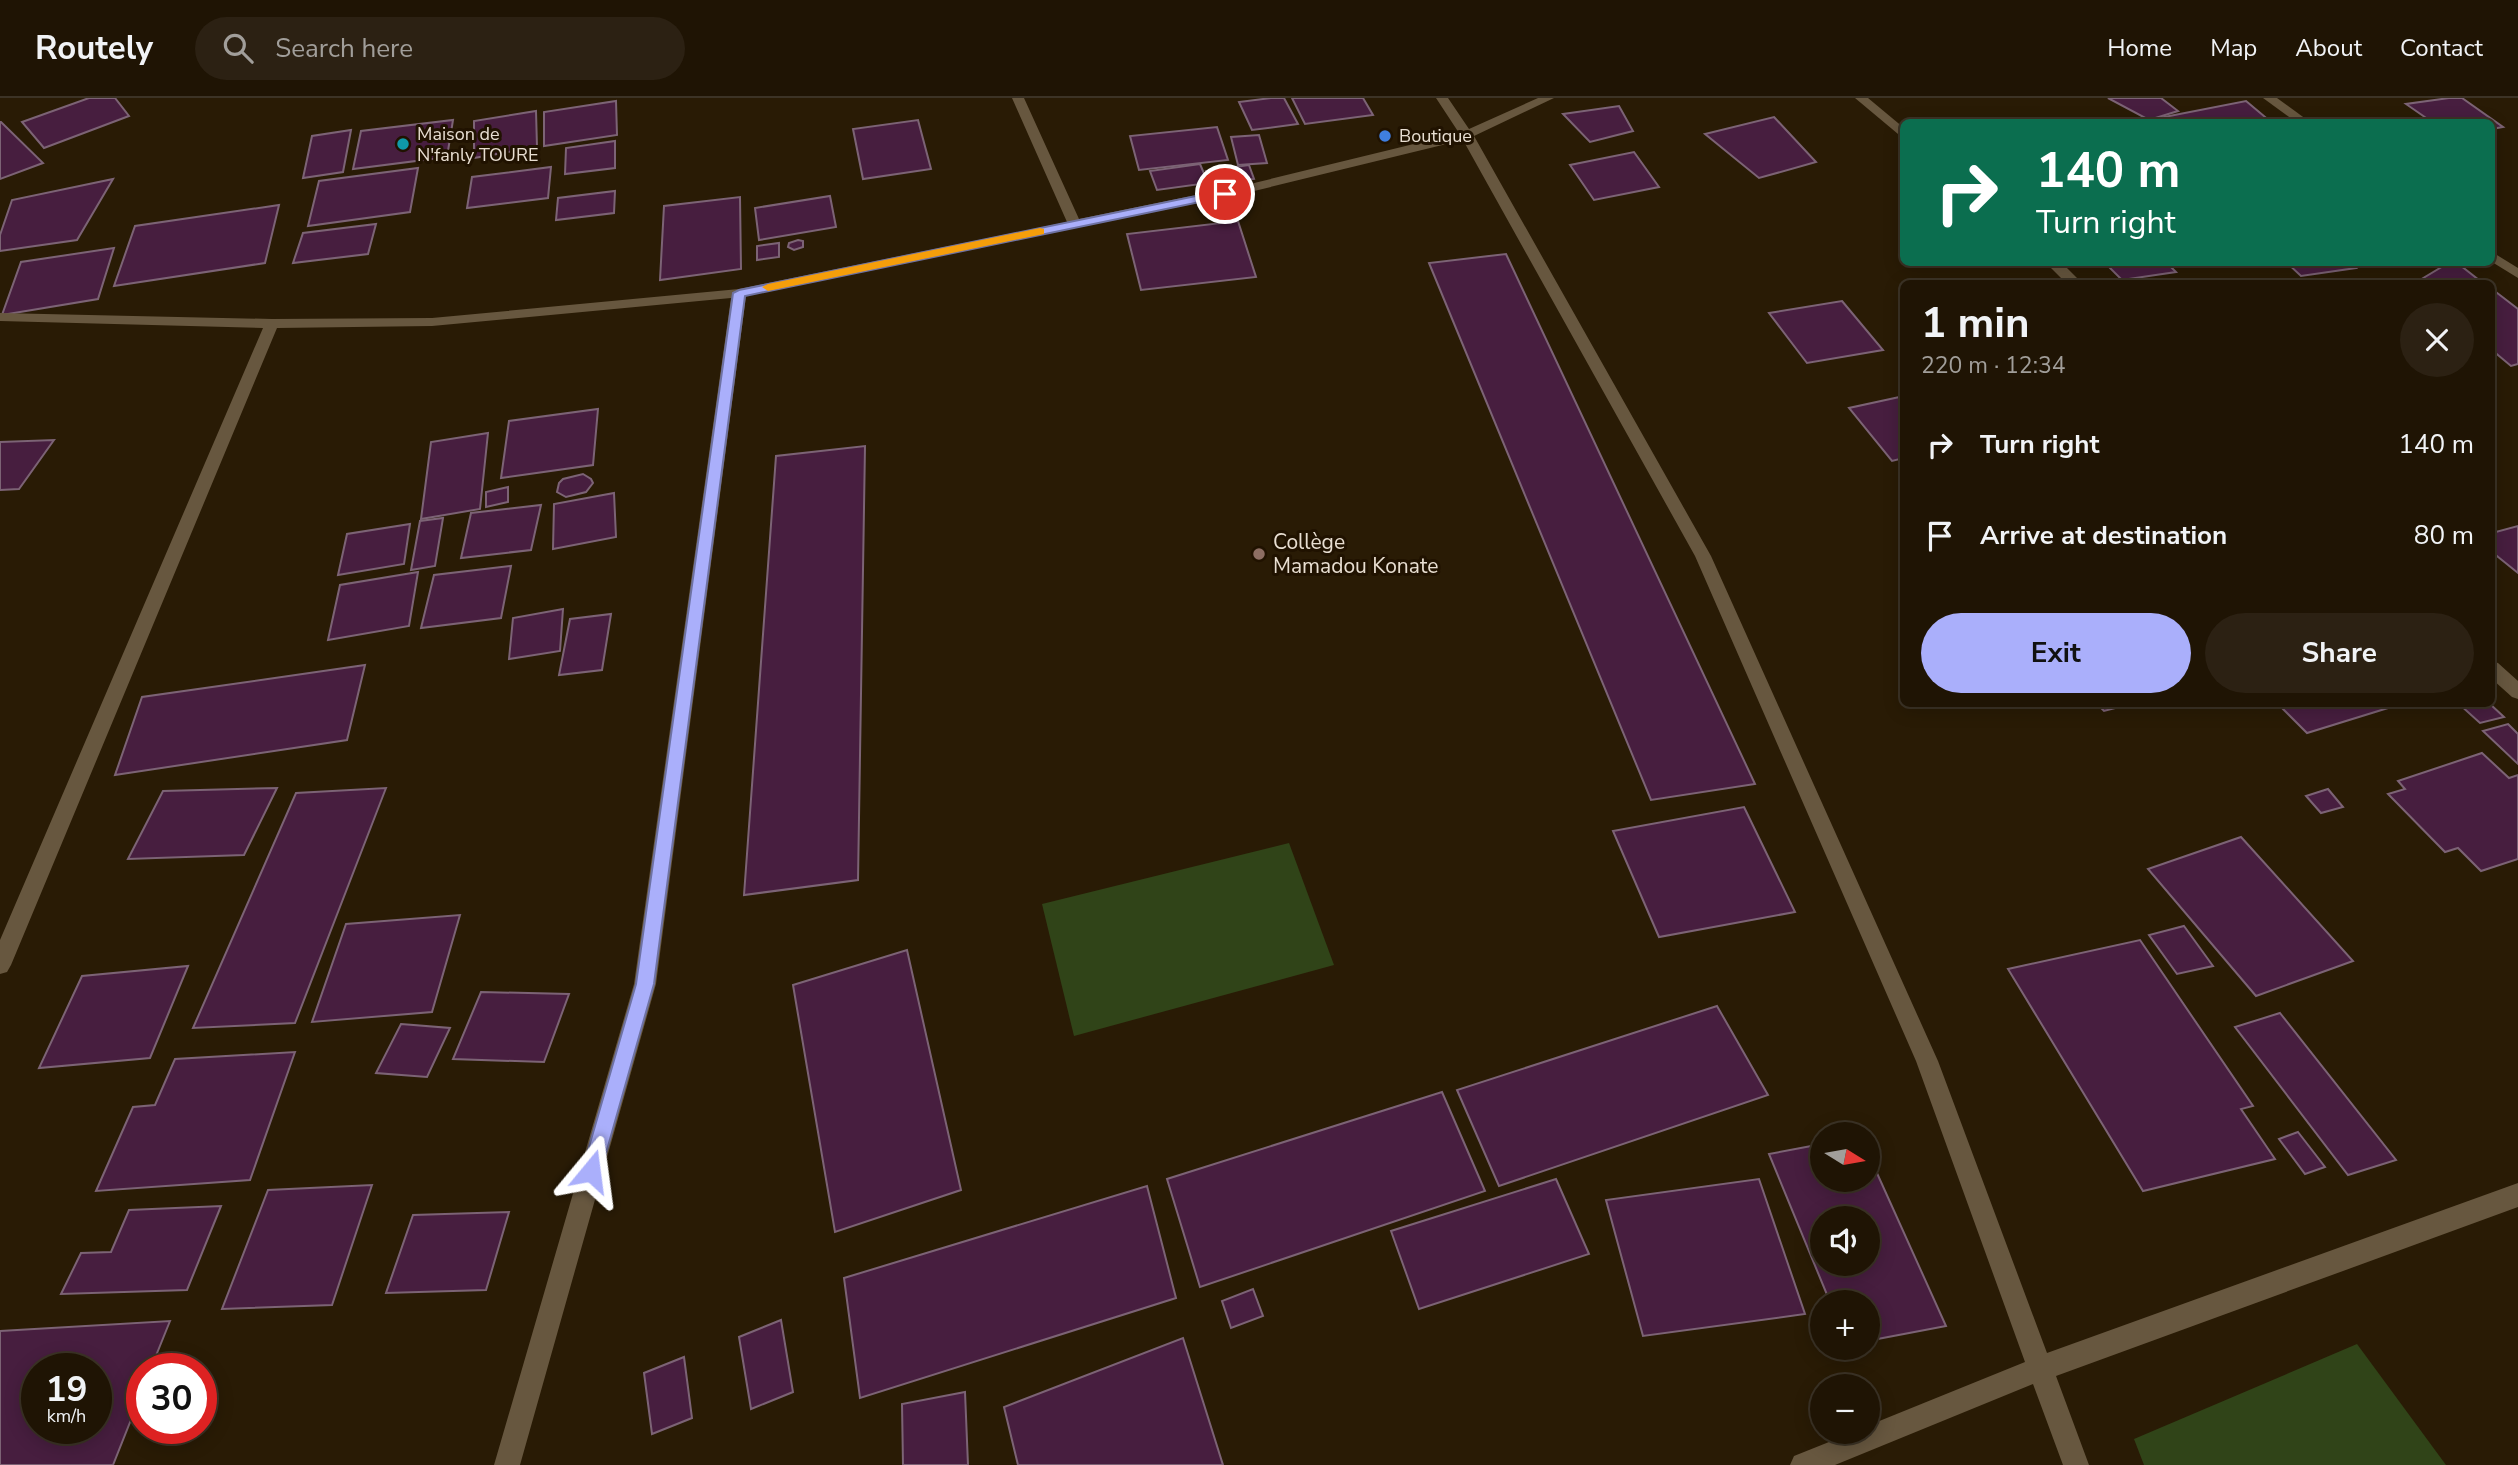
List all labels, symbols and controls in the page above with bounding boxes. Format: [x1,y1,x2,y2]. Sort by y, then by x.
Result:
search box [195,17,685,80]
text: Routely [35,26,153,71]
icon: search [219,29,257,67]
text: Search here [275,31,413,66]
text: Home [2107,32,2172,64]
text: Map [2210,32,2257,64]
text: About [2295,32,2362,64]
text: Contact [2400,32,2483,64]
place label: Maison de N'fanly TOURE [417,122,538,167]
place label: Boutique [1399,124,1472,148]
marker: Boutique [1377,128,1393,144]
marker: Maison de N'fanly TOURE [395,136,411,152]
text: 140 m [2036,137,2180,204]
icon: right [1921,147,2012,238]
pin [1195,164,1255,224]
icon: arrive [1206,175,1244,213]
text: Turn right [2036,201,2176,244]
text: 1 min [1921,295,2030,352]
button: close [2400,303,2474,377]
text: 220 m · 12:34 [1921,350,2066,381]
icon: right [1921,426,1959,464]
text: Turn right [1980,427,2099,462]
text: 140 m [2398,427,2474,462]
icon: arrive [1921,517,1959,555]
text: Arrive at destination [1980,518,2227,553]
text: 80 m [2414,518,2474,553]
place label: Collège Mamadou Konate [1273,528,1438,580]
marker: Collège Mamadou Konate [1251,546,1267,562]
button: Exit [1921,613,2191,693]
button: Share [2205,613,2474,693]
north arrow [1810,1122,1880,1192]
map controls [1810,1122,1880,1444]
position arrow [554,1134,628,1208]
button: sound [1810,1206,1880,1276]
button: + [1810,1290,1880,1360]
speed limit sign: 30 [126,1353,217,1444]
text: 19 [45,1366,88,1413]
button: − [1810,1374,1880,1444]
text: km/h [47,1404,86,1428]

